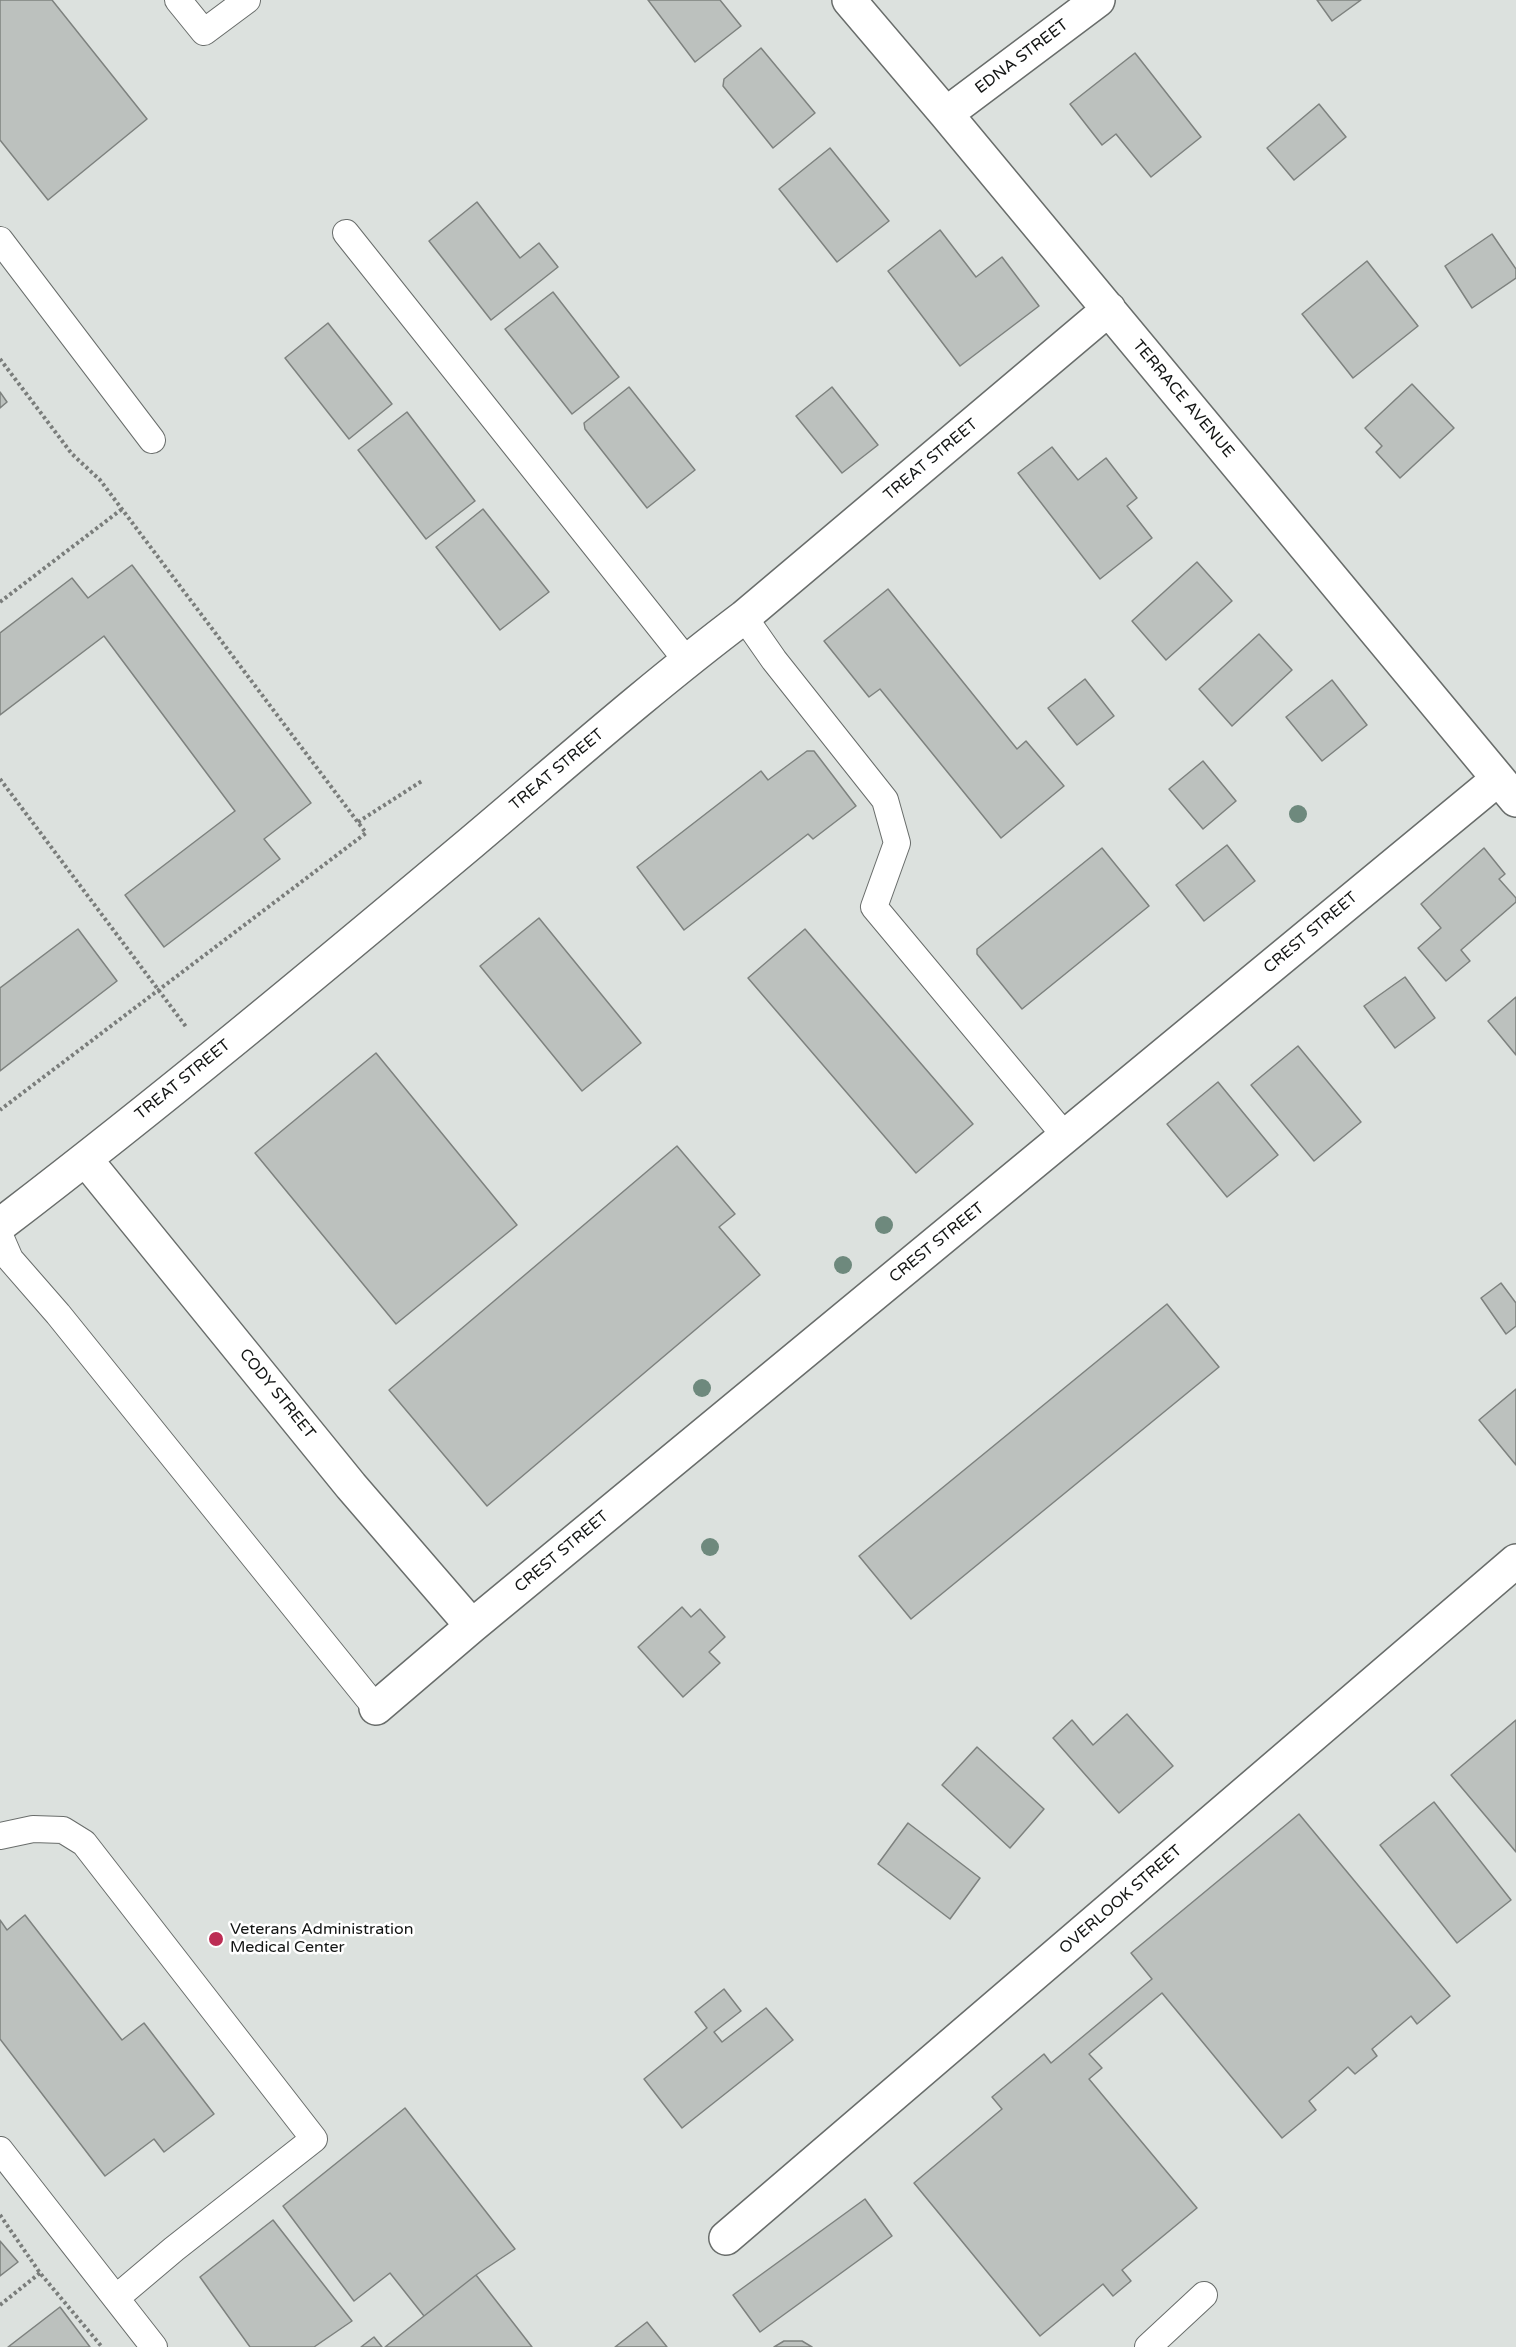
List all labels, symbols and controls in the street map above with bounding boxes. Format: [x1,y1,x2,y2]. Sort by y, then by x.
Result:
street label: EDNA STREET [972,16,1072,98]
street label: TERRACE AVENUE [1128,336,1238,462]
street label: TREAT STREET [880,415,982,505]
street label: TREAT STREET [506,725,608,815]
street label: CREST STREET [1260,888,1362,978]
street label: TREAT STREET [132,1036,234,1124]
street label: CREST STREET [886,1199,988,1287]
street label: CODY STREET [235,1345,319,1443]
street label: CREST STREET [511,1507,613,1597]
street label: OVERLOOK STREET [1056,1842,1186,1958]
place label: Veterans Administration Medical Center [230,1920,414,1958]
marker: Veterans Administration Medical Center [207,1930,225,1948]

